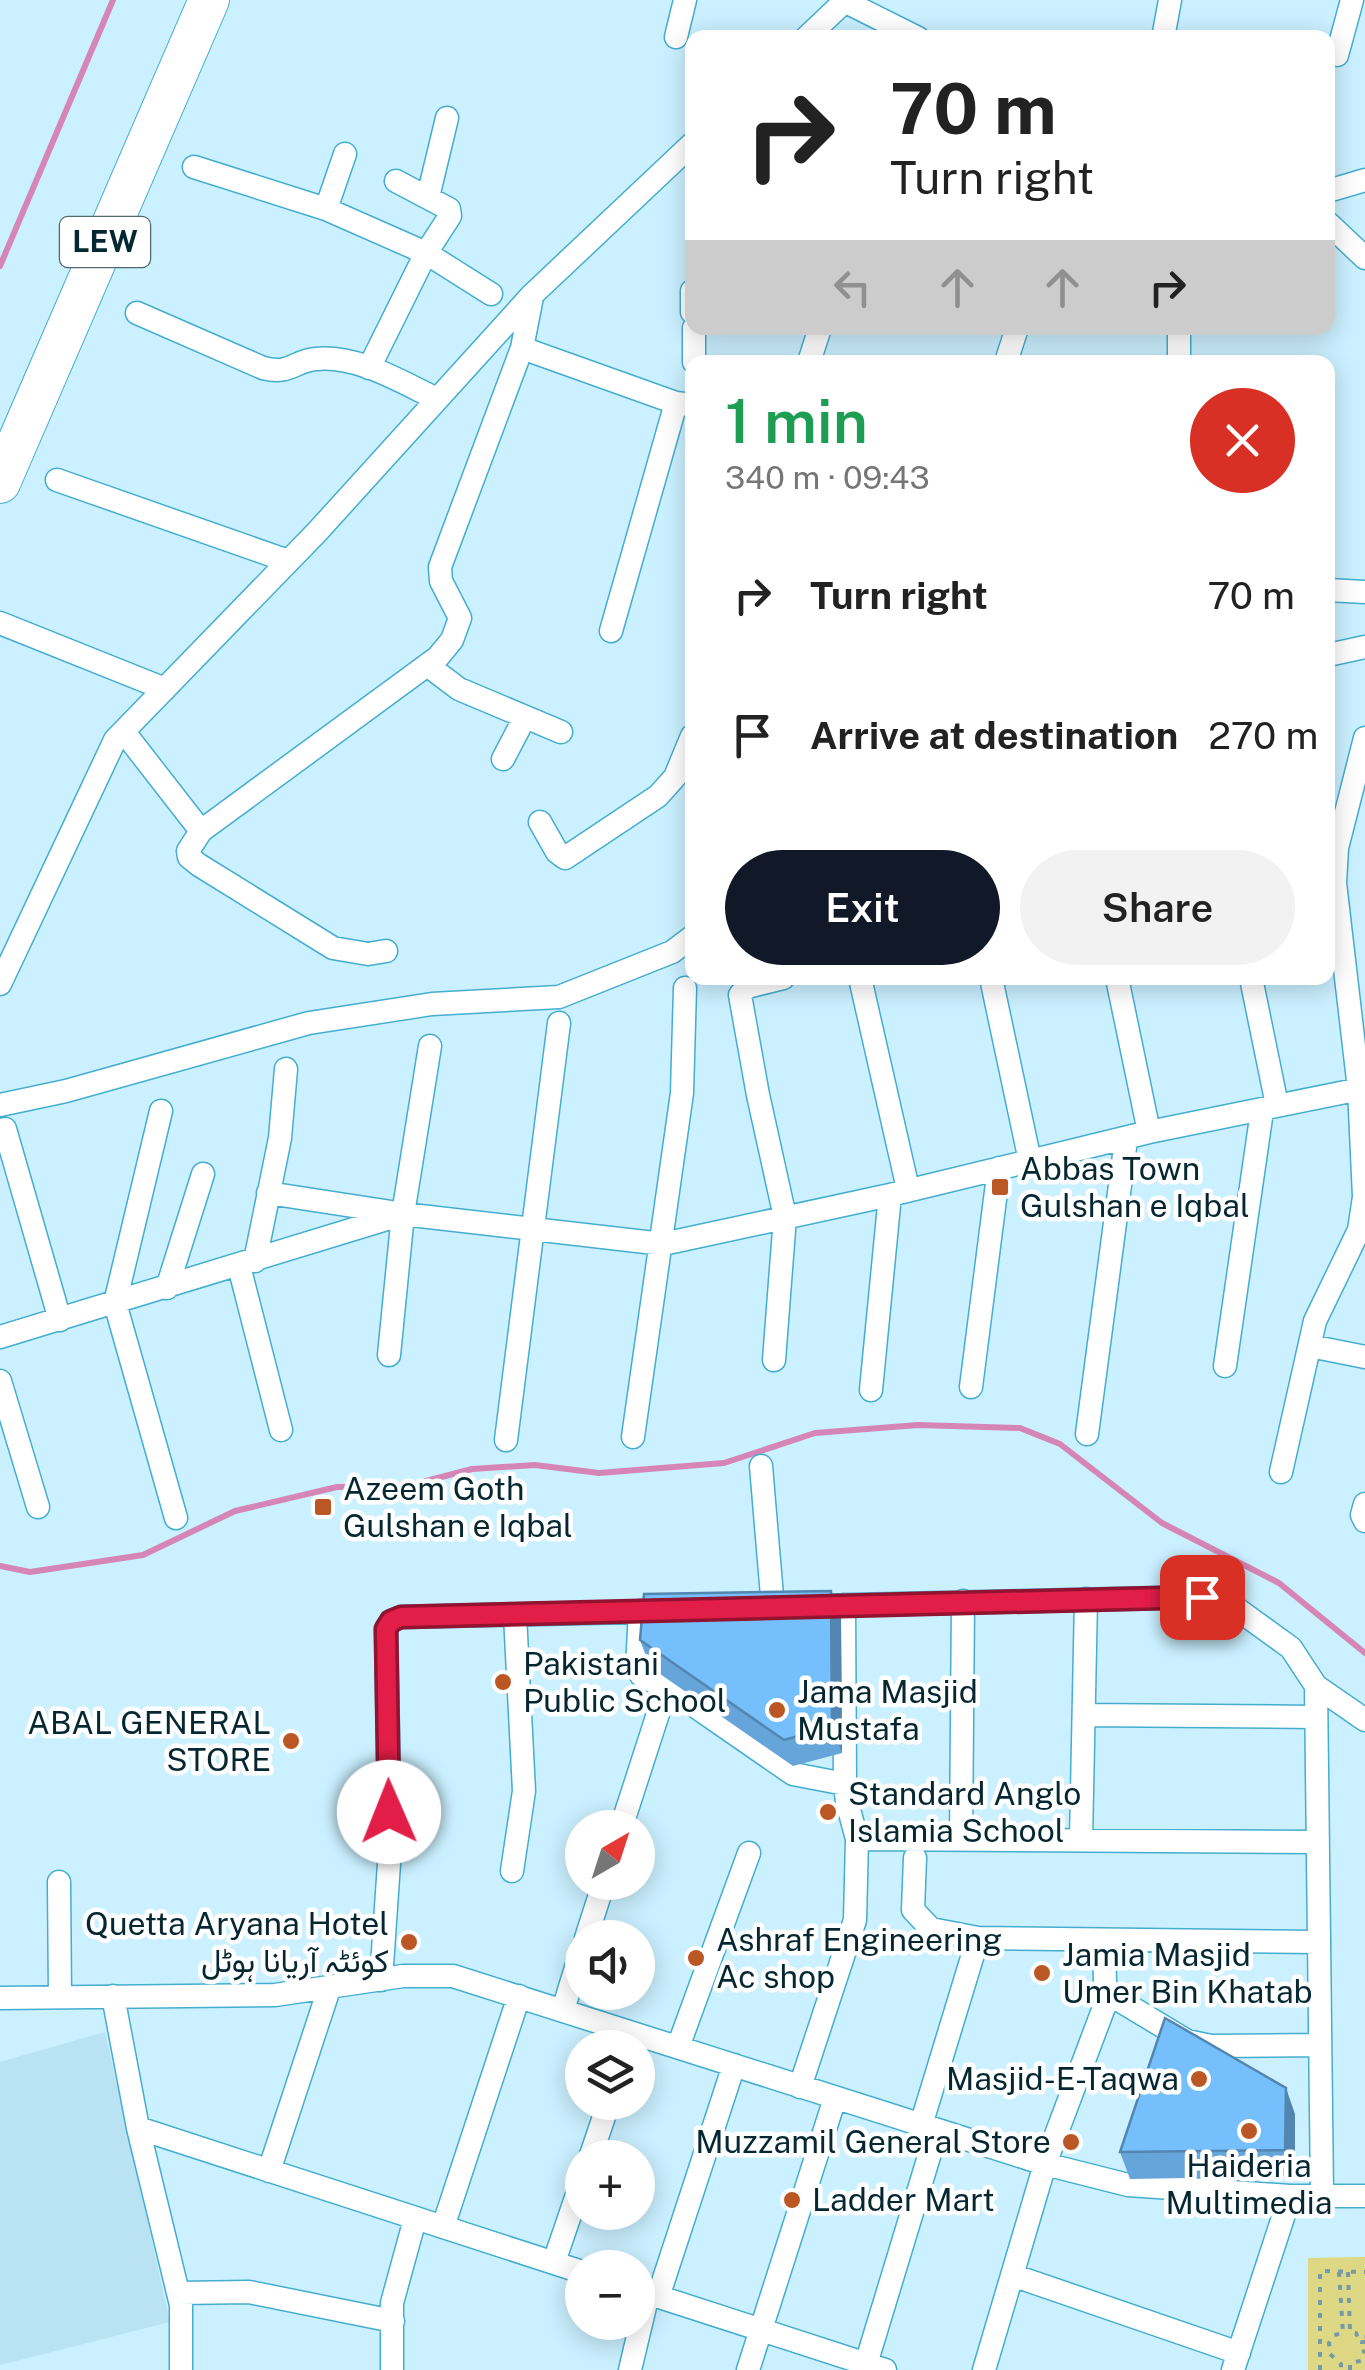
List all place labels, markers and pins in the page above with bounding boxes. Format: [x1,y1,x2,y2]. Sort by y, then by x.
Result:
place label: Abbas Town Gulshan e Iqbal [1020,1150,1250,1224]
marker: Abbas Town Gulshan e Iqbal [989,1176,1011,1198]
place label: Azeem Goth Gulshan e Iqbal [343,1470,573,1544]
marker: Azeem Goth Gulshan e Iqbal [312,1496,334,1518]
pin [1160,1555,1245,1640]
place label: Pakistani Public School [523,1645,727,1719]
marker: Pakistani Public School [492,1671,514,1693]
place label: Jama Masjid Mustafa [797,1673,978,1747]
marker: Jama Masjid Mustafa [766,1699,788,1721]
place label: ABAL GENERAL STORE [27,1704,271,1778]
marker: ABAL GENERAL STORE [280,1730,302,1752]
place label: Standard Anglo Islamia School [848,1775,1081,1849]
marker: Standard Anglo Islamia School [817,1801,839,1823]
place label: Quetta Aryana Hotel کوئٹہ آریانا ہوٹل [85,1905,389,1982]
place label: Ashraf Engineering Ac shop [716,1921,1002,1995]
marker: Quetta Aryana Hotel کوئٹہ آریانا ہوٹل [398,1931,420,1953]
place label: Jamia Masjid Umer Bin Khatab [1062,1936,1313,2010]
marker: Ashraf Engineering Ac shop [685,1947,707,1969]
marker: Jamia Masjid Umer Bin Khatab [1031,1962,1053,1984]
place label: Masjid-E-Taqwa [946,2060,1179,2097]
marker: Masjid-E-Taqwa [1188,2068,1210,2090]
marker: Haideria Multimedia [1238,2120,1260,2142]
place label: Muzzamil General Store [695,2123,1051,2160]
marker: Muzzamil General Store [1060,2131,1082,2153]
place label: Haideria Multimedia [1166,2147,1332,2221]
place label: Ladder Mart [812,2181,995,2218]
marker: Ladder Mart [781,2189,803,2211]

